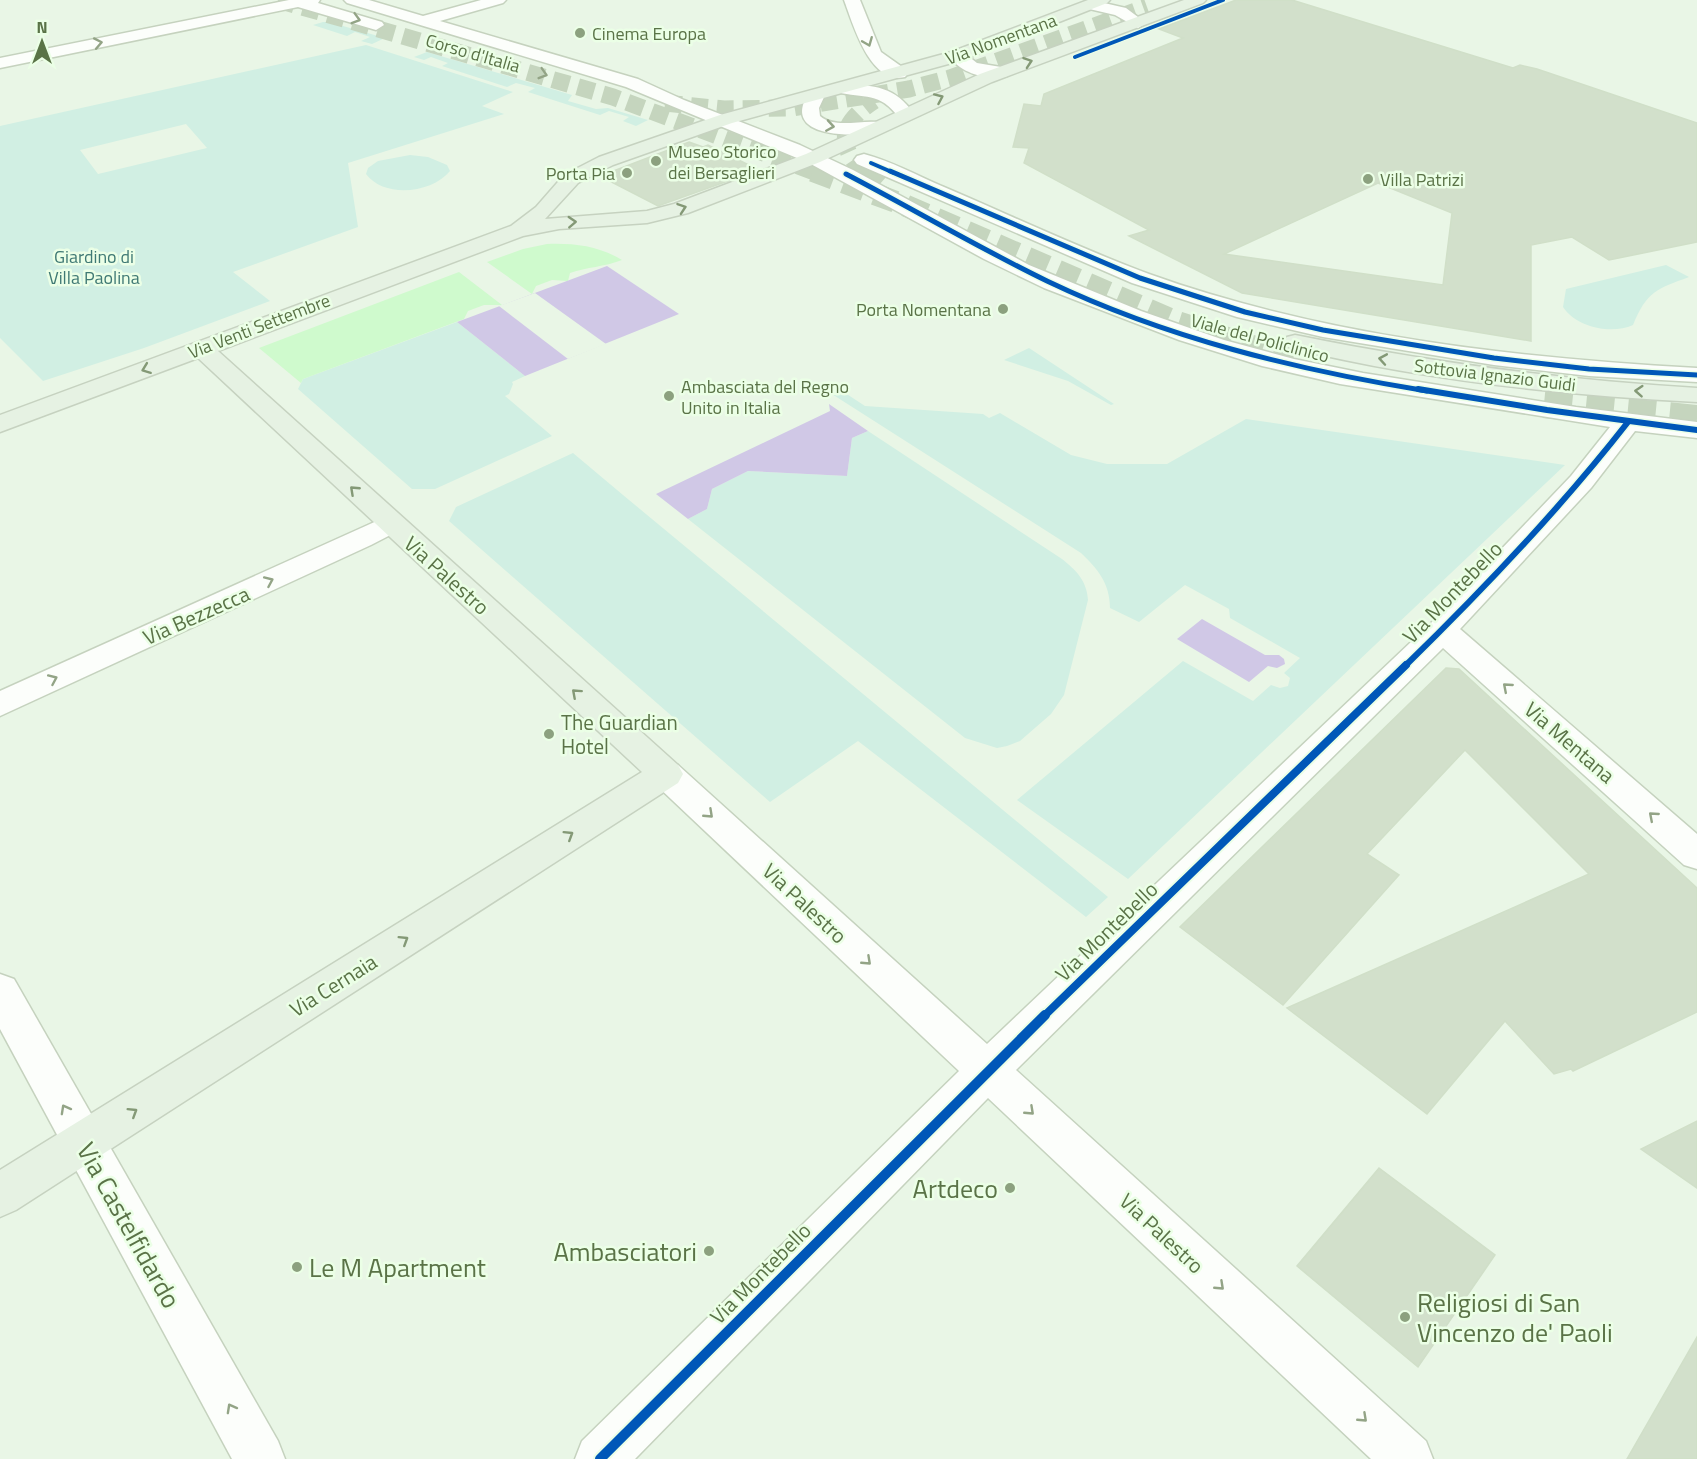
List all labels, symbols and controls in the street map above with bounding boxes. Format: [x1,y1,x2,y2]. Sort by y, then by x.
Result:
street label: Via Nomentana [942,6,1060,72]
north arrow [12,12,72,72]
one-way arrow [350,12,361,24]
text: N [36,15,48,39]
place label: Cinema Europa [592,20,706,47]
marker: Cinema Europa [573,26,587,40]
street label: Corso d'Italia [422,27,524,79]
one-way arrow [861,36,874,46]
one-way arrow [93,38,103,51]
one-way arrow [1022,56,1033,69]
one-way arrow [537,67,548,79]
one-way arrow [933,93,944,105]
one-way arrow [825,119,835,132]
place label: Museo Storico dei Bersaglieri [668,138,776,186]
marker: Museo Storico dei Bersaglieri [649,154,663,168]
place label: Porta Pia [546,160,615,187]
marker: Porta Pia [620,166,634,180]
place label: Villa Patrizi [1380,166,1464,193]
marker: Villa Patrizi [1361,172,1375,186]
one-way arrow [677,203,687,215]
one-way arrow [567,216,576,229]
park label: Giardino di Villa Paolina [48,243,140,291]
street label: Via Venti Settembre [184,286,334,366]
place label: Porta Nomentana [856,296,991,323]
marker: Porta Nomentana [996,302,1010,316]
street label: Viale del Policlinico [1188,307,1332,369]
street label: Sottovia Ignazio Guidi [1413,352,1577,398]
one-way arrow [1378,353,1388,366]
one-way arrow [142,362,153,374]
place label: Ambasciata del Regno Unito in Italia [681,373,849,421]
one-way arrow [1634,385,1643,398]
marker: Ambasciata del Regno Unito in Italia [662,389,676,403]
one-way arrow [351,486,361,497]
street label: Via Palestro [397,528,497,622]
street label: Via Montebello [1395,533,1509,651]
street label: Via Bezzecca [137,577,255,653]
one-way arrow [262,577,273,589]
one-way arrow [47,675,58,687]
one-way arrow [1503,683,1514,694]
one-way arrow [572,689,583,700]
street label: Via Mentana [1518,694,1623,791]
place label: The Guardian Hotel [561,706,678,762]
marker: The Guardian Hotel [542,727,556,741]
one-way arrow [702,807,713,818]
one-way arrow [1649,812,1660,823]
one-way arrow [563,831,573,843]
street label: Via Palestro [755,855,855,951]
street label: Via Montebello [1047,874,1165,988]
one-way arrow [397,936,408,947]
street label: Via Cernaia [283,945,383,1025]
one-way arrow [861,954,871,965]
one-way arrow [1023,1104,1034,1115]
one-way arrow [61,1105,72,1115]
one-way arrow [127,1109,138,1120]
street label: Via Castelfidardo [67,1135,191,1315]
place label: Artdeco [913,1169,998,1208]
marker: Artdeco [1003,1181,1017,1195]
street label: Via Palestro [1112,1185,1212,1281]
street label: Via Montebello [702,1215,818,1331]
place label: Ambasciatori [553,1232,697,1271]
marker: Ambasciatori [702,1244,716,1258]
place label: Le M Apartment [309,1248,486,1287]
marker: Le M Apartment [290,1260,304,1274]
one-way arrow [1213,1279,1224,1290]
place label: Religiosi di San Vincenzo de' Paoli [1417,1283,1613,1352]
marker: Religiosi di San Vincenzo de' Paoli [1398,1310,1412,1324]
one-way arrow [227,1404,238,1414]
one-way arrow [1357,1411,1367,1422]

